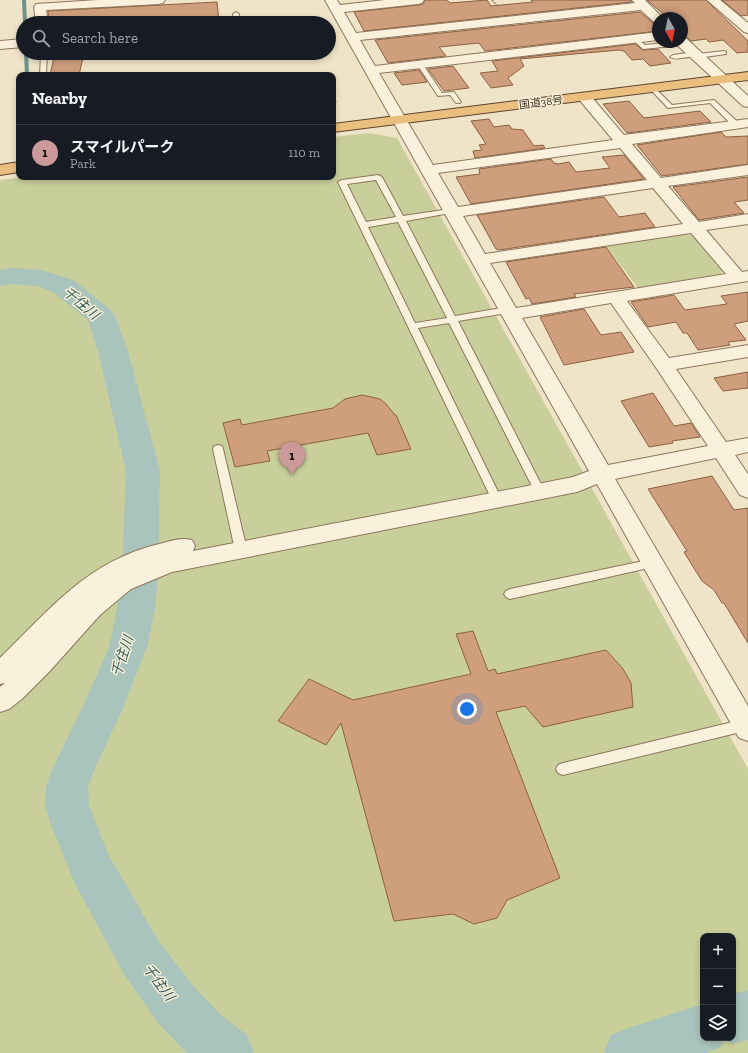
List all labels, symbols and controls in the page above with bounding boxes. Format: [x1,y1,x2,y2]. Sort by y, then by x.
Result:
north arrow [652,12,688,48]
search box [16,16,336,60]
icon: search [30,27,52,49]
text: Search here [62,29,138,47]
text: Nearby [32,88,87,108]
street label: 国道38号 [518,93,564,112]
text: スマイルパーク [70,138,175,156]
text: 1 [42,145,48,160]
text: 110 m [288,145,320,160]
text: Park [70,156,96,171]
water label: 千住川 [59,283,104,325]
pin: 1 [279,442,305,475]
water label: 千住川 [108,632,138,679]
your location [457,699,477,719]
map controls [700,933,736,1041]
button: + [700,933,736,969]
water label: 千住川 [139,960,179,1006]
button: − [700,969,736,1005]
button: layers [700,1005,736,1041]

